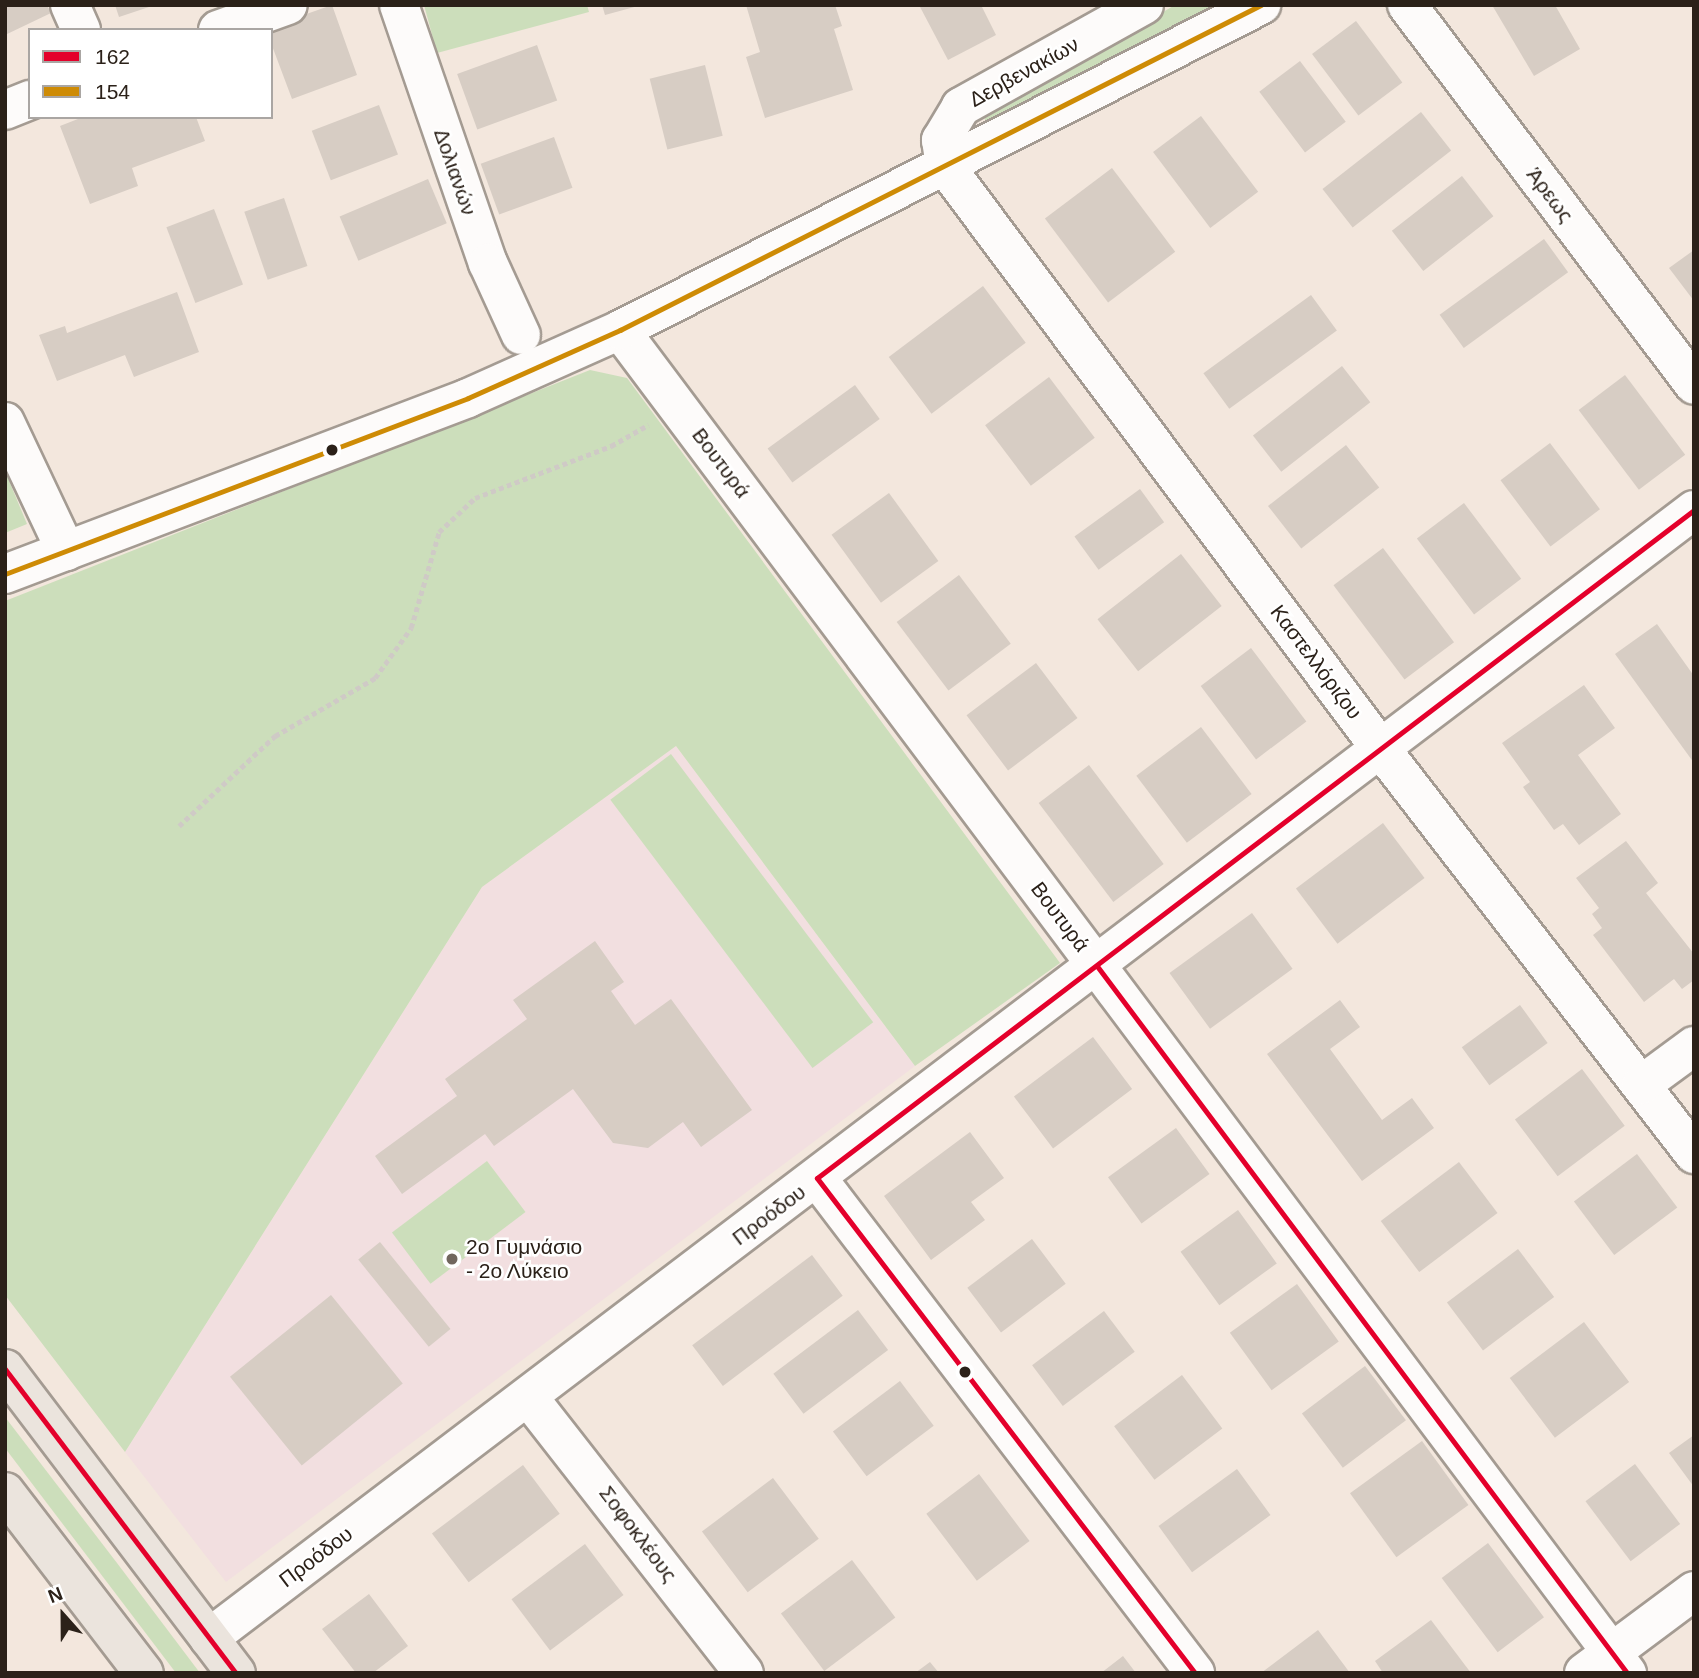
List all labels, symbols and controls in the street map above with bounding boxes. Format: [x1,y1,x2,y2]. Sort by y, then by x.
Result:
legend [28,28,273,119]
street label: Δερβενακίων [965,32,1083,112]
text: 162 [95,45,130,68]
text: 154 [95,80,130,103]
street label: Δολιανών [428,125,482,219]
street label: Άρεως [1521,163,1579,227]
street label: Βουτυρά [687,423,755,503]
unlabelled marker [325,443,339,457]
street label: Καστελλόριζου [1265,600,1367,724]
street label: Βουτυρά [1026,877,1094,957]
street label: Προόδου [727,1179,811,1251]
place label: 2ο Γυμνάσιο - 2ο Λύκειο [466,1234,582,1284]
marker: 2ο Γυμνάσιο - 2ο Λύκειο [444,1251,460,1267]
unlabelled marker [958,1365,972,1379]
street label: Σοφοκλέους [594,1481,682,1587]
street label: Προόδου [274,1521,358,1593]
north arrow [28,1580,98,1650]
text: N [45,1583,65,1607]

